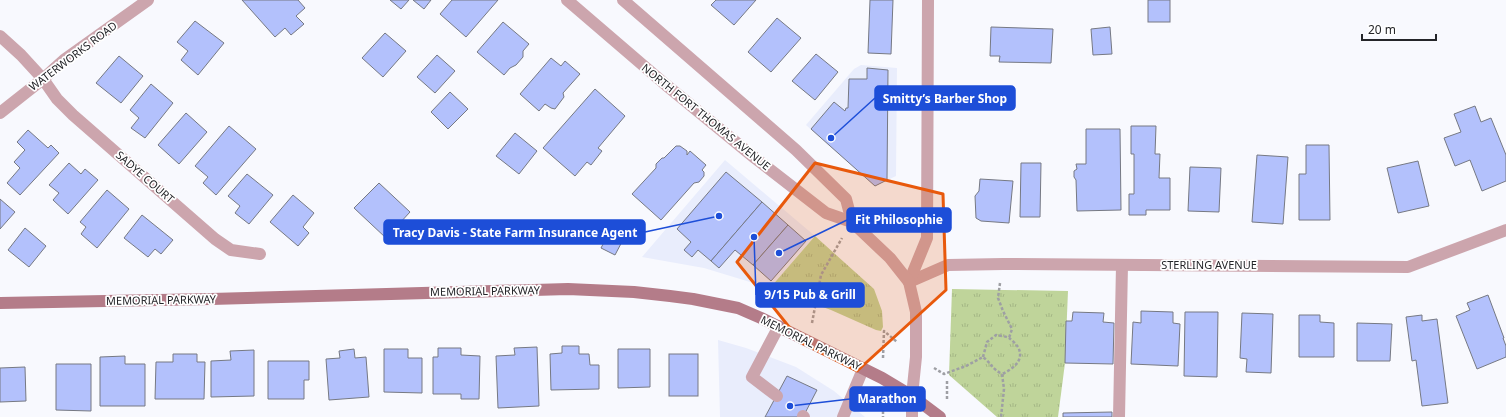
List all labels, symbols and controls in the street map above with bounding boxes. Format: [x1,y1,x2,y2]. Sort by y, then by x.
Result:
scale bar [1362,16,1436,42]
street label: WATERWORKS ROAD [26,18,120,94]
text: 20 m [1368,21,1396,38]
street label: NORTH FORT THOMAS AVENUE [639,60,774,173]
callout: Smitty’s Barber Shop [875,86,1015,110]
text: Smitty’s Barber Shop [883,90,1008,107]
street label: SADYE COURT [113,147,178,206]
callout: Fit Philosophie [847,208,951,232]
text: Fit Philosophie [855,211,943,228]
callout: Tracy Davis - State Farm Insurance Agent [384,220,645,244]
text: Tracy Davis - State Farm Insurance Agent [393,224,637,241]
street label: STERLING AVENUE [1161,257,1257,272]
street label: MEMORIAL PARKWAY [430,282,541,299]
callout: 9/15 Pub & Grill [756,283,864,307]
text: 9/15 Pub & Grill [764,286,856,303]
street label: MEMORIAL PARKWAY [106,291,217,308]
street label: MEMORIAL PARKWAY [758,312,865,374]
callout: Marathon [850,387,925,411]
text: Marathon [857,390,917,407]

